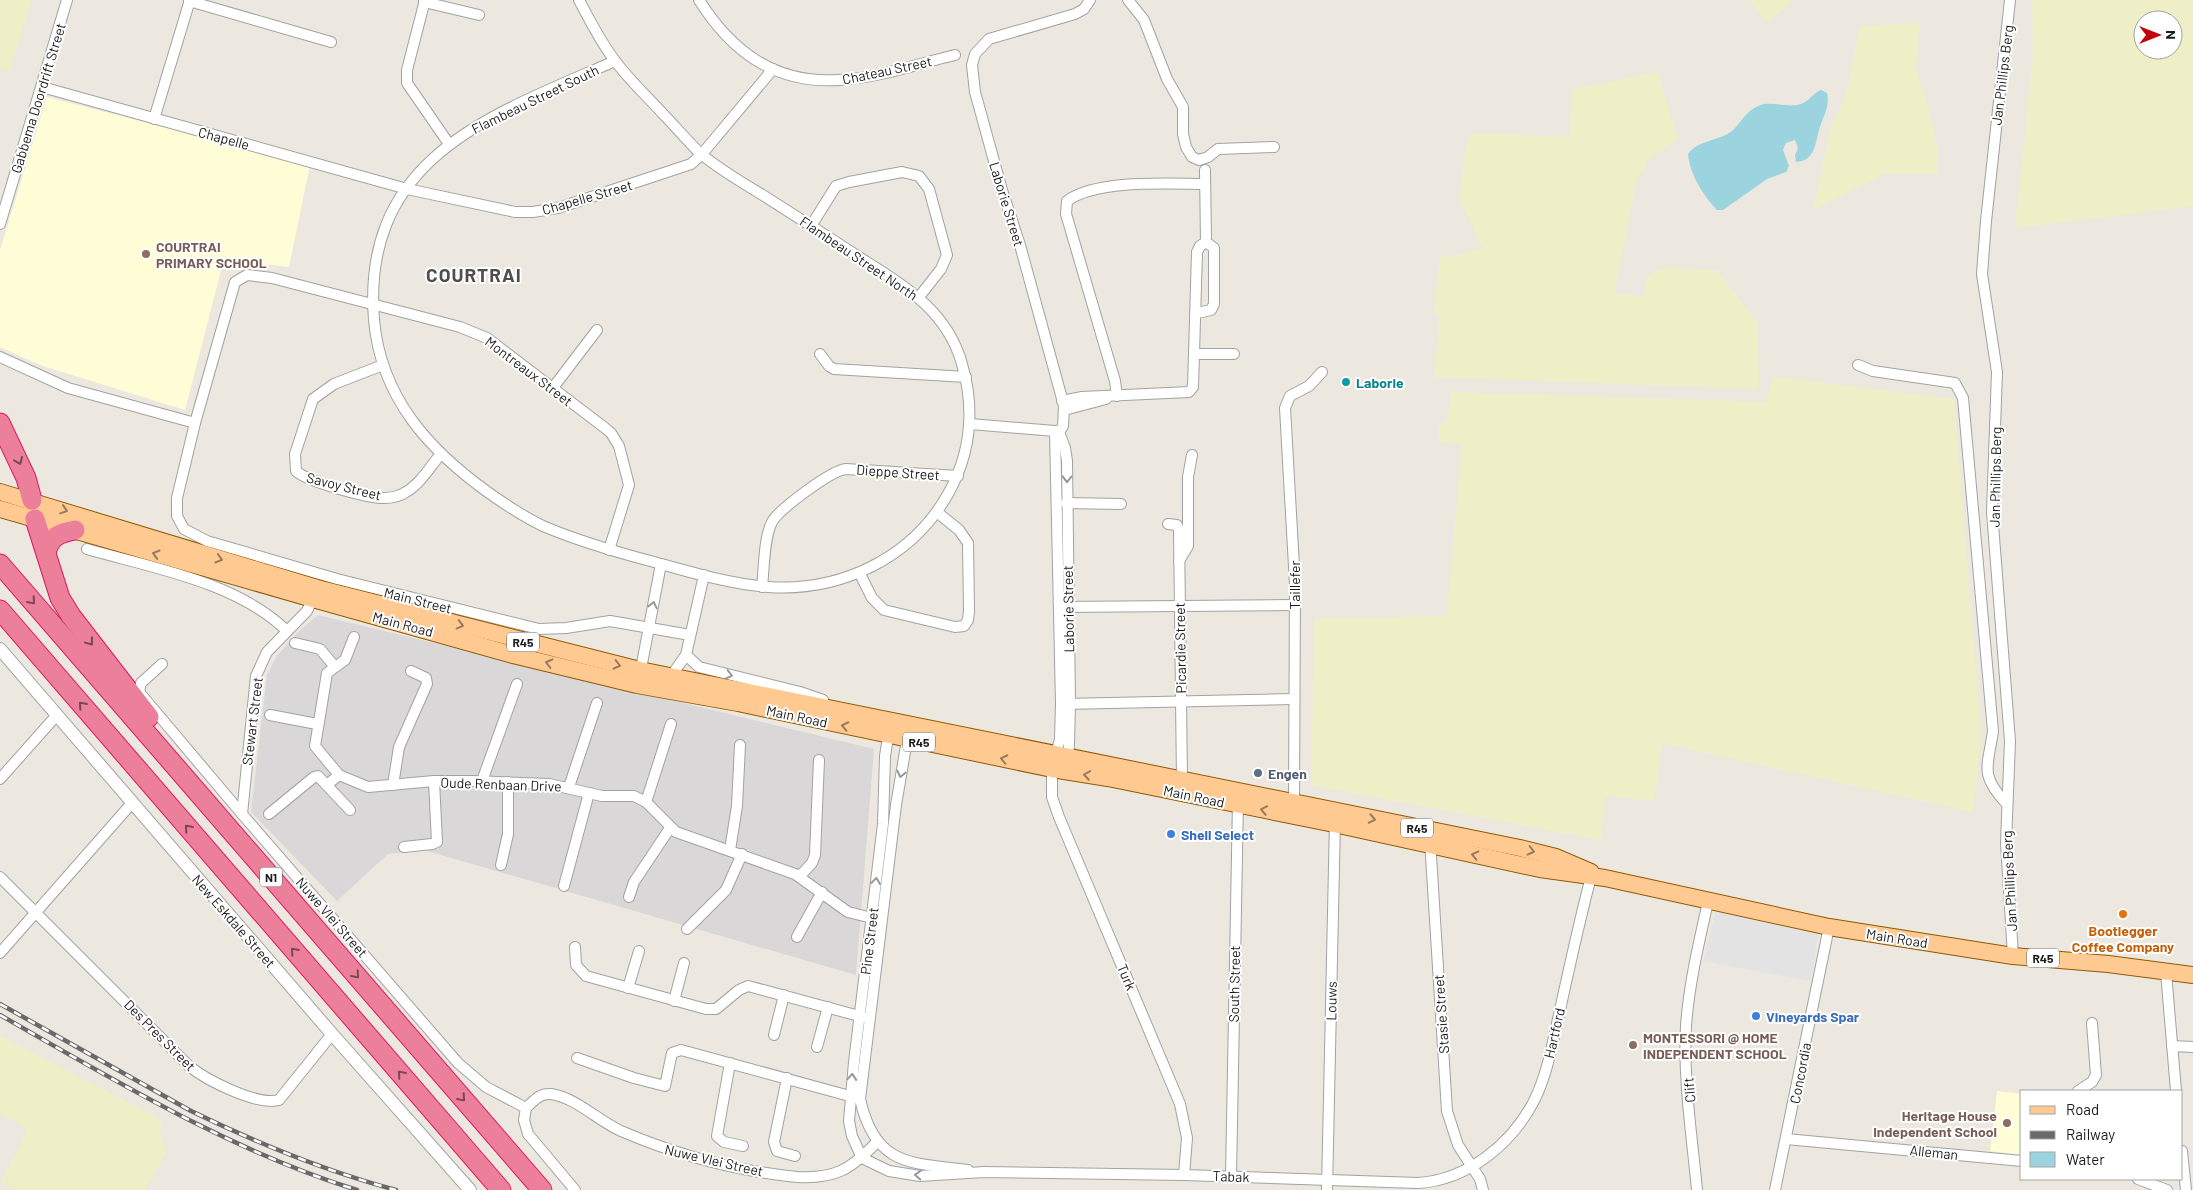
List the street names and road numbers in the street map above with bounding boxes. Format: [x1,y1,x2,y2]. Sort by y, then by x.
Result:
street label: Gabbema Doordrift Street [7,21,69,175]
street label: Jan Phillips Berg [1987,24,2017,126]
street label: Chateau Street [841,52,933,88]
street label: Flambeau Street South [469,61,601,137]
street label: Chapelle [197,123,251,153]
street label: Laborie Street [986,160,1028,248]
street label: Chapelle Street [540,176,634,218]
street label: Flambeau Street North [797,212,921,304]
street label: Montreaux Street [482,333,576,409]
street label: Jan Phillips Berg [1986,426,2004,528]
street label: Dieppe Street [856,461,940,483]
street label: Savoy Street [305,469,383,503]
street label: Taillefer [1286,560,1303,610]
street label: Laborie Street [1059,565,1077,653]
street label: Main Street [382,583,454,617]
street label: Picardie Street [1171,602,1189,694]
street label: Main Road [371,608,435,640]
road number: R45 [507,632,539,652]
street label: Stewart Street [238,676,266,766]
street label: Main Road [765,701,829,731]
road number: R45 [903,732,935,752]
street label: Oude Renbaan Drive [440,773,562,795]
street label: Main Road [1162,781,1226,811]
road number: R45 [1401,818,1433,838]
street label: Jan Phillips Berg [1998,830,2020,932]
road number: N1 [260,868,282,886]
street label: New Eskdale Street [189,871,279,971]
street label: Nuwe Vlei Street [293,873,371,961]
street label: Pine Street [856,906,882,976]
street label: Main Road [1865,925,1929,951]
street label: South Street [1225,945,1243,1023]
road number: R45 [2027,948,2059,968]
street label: Turk [1114,961,1140,993]
street label: Stasie Street [1430,974,1452,1054]
street label: Louws [1322,981,1340,1021]
street label: Des Pres Street [121,996,199,1074]
street label: Hartford [1540,1006,1568,1060]
street label: Concordia [1786,1041,1814,1105]
street label: Clift [1679,1077,1699,1103]
street label: Nuwe Vlei Street [663,1140,765,1180]
street label: Alleman [1909,1141,1959,1163]
street label: Tabak [1212,1167,1250,1185]

